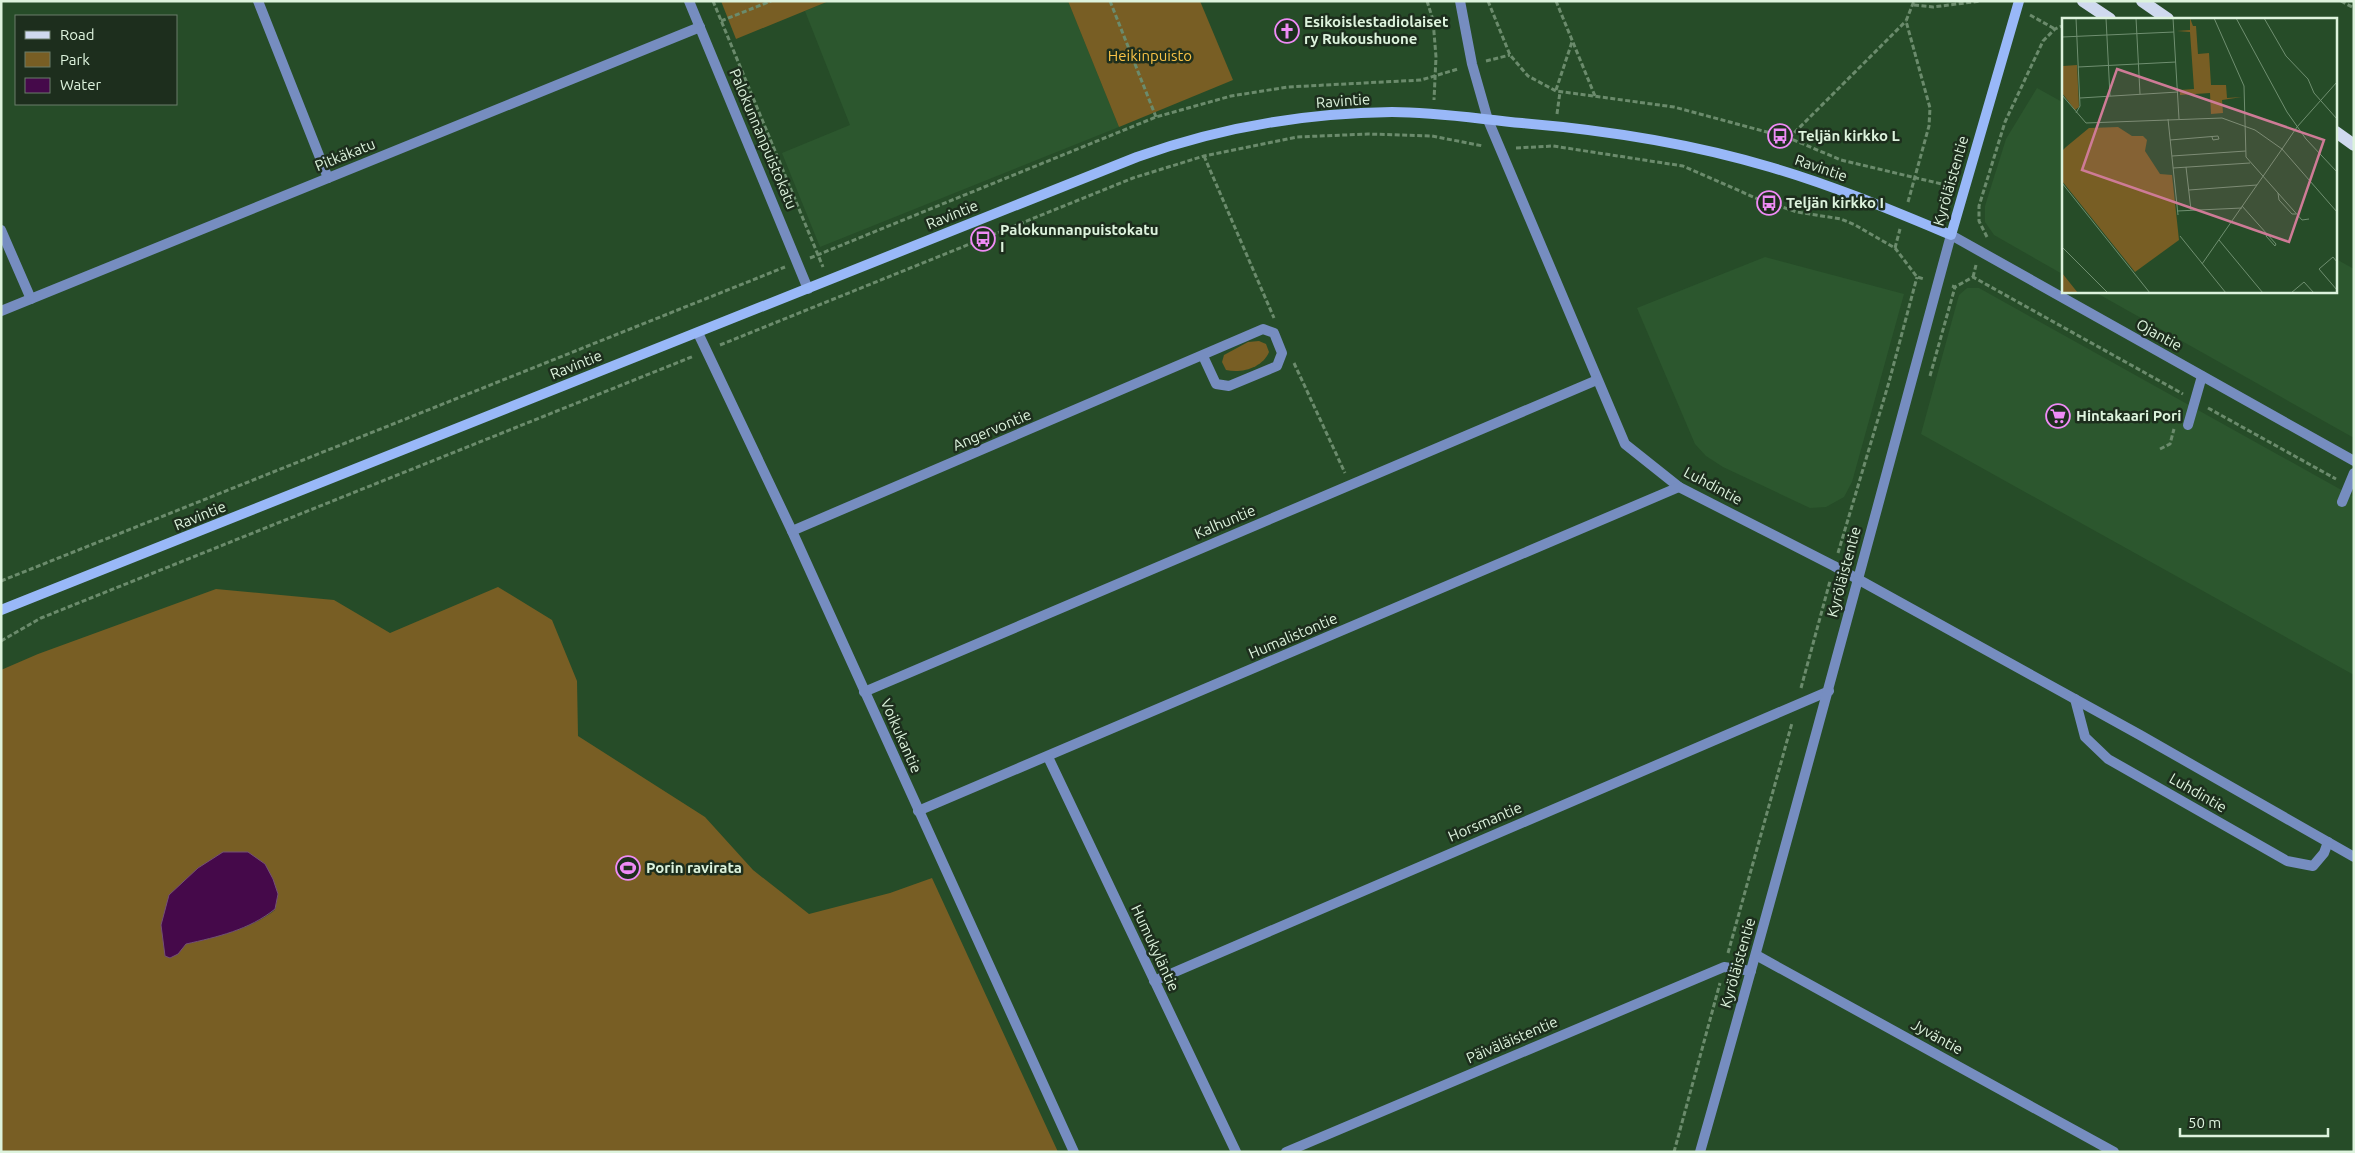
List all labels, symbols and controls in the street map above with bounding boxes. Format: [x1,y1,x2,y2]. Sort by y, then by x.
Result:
place label: Esikoislestadiolaiset ry Rukoushuone [1304,13,1449,47]
legend [15,15,178,105]
church icon: Esikoislestadiolaiset ry Rukoushuone [1274,18,1300,44]
inset map [2062,18,2338,292]
text: Road [60,26,95,43]
park label: Heikinpuisto [1108,47,1192,64]
text: Park [60,51,90,68]
street label: Palokunnanpuistokatu [726,66,801,211]
text: Water [60,76,101,93]
street label: Ravintie [1315,90,1371,111]
bus stop icon: Teljän kirkko L [1767,123,1793,149]
place label: Teljän kirkko L [1798,127,1900,144]
street label: Kyröläistentie [1930,134,1972,228]
street label: Pitkäkatu [312,135,377,174]
street label: Ravintie [1793,151,1850,184]
bus stop icon: Teljän kirkko I [1756,190,1782,216]
place label: Teljän kirkko I [1786,194,1884,211]
street label: Ravintie [923,196,980,233]
place label: Palokunnanpuistokatu I [1000,221,1158,255]
bus stop icon: Palokunnanpuistokatu I [970,226,996,252]
street label: Ojantie [2134,315,2185,354]
street label: Ravintie [547,346,604,383]
supermarket icon: Hintakaari Pori [2045,403,2071,429]
street label: Angervontie [950,405,1034,454]
place label: Hintakaari Pori [2076,407,2181,424]
street label: Luhdintie [1681,463,1745,508]
street label: Ravintie [171,497,228,534]
street label: Kalhuntie [1192,501,1258,542]
street label: Kyröläistentie [1823,525,1864,619]
street label: Humalistontie [1246,609,1340,662]
street label: Voikukantie [878,696,925,775]
street label: Luhdintie [2166,769,2230,816]
street label: Horsmantie [1445,798,1524,845]
sports icon: Porin ravirata [615,855,641,881]
place label: Porin ravirata [646,859,742,876]
street label: Humukyläntie [1128,902,1183,994]
street label: Kyröläistentie [1717,916,1759,1010]
street label: Päiväläistentie [1464,1013,1560,1066]
street label: Jyväntie [1909,1015,1966,1058]
scale bar [2180,1106,2328,1138]
text: 50 m [2188,1114,2221,1131]

